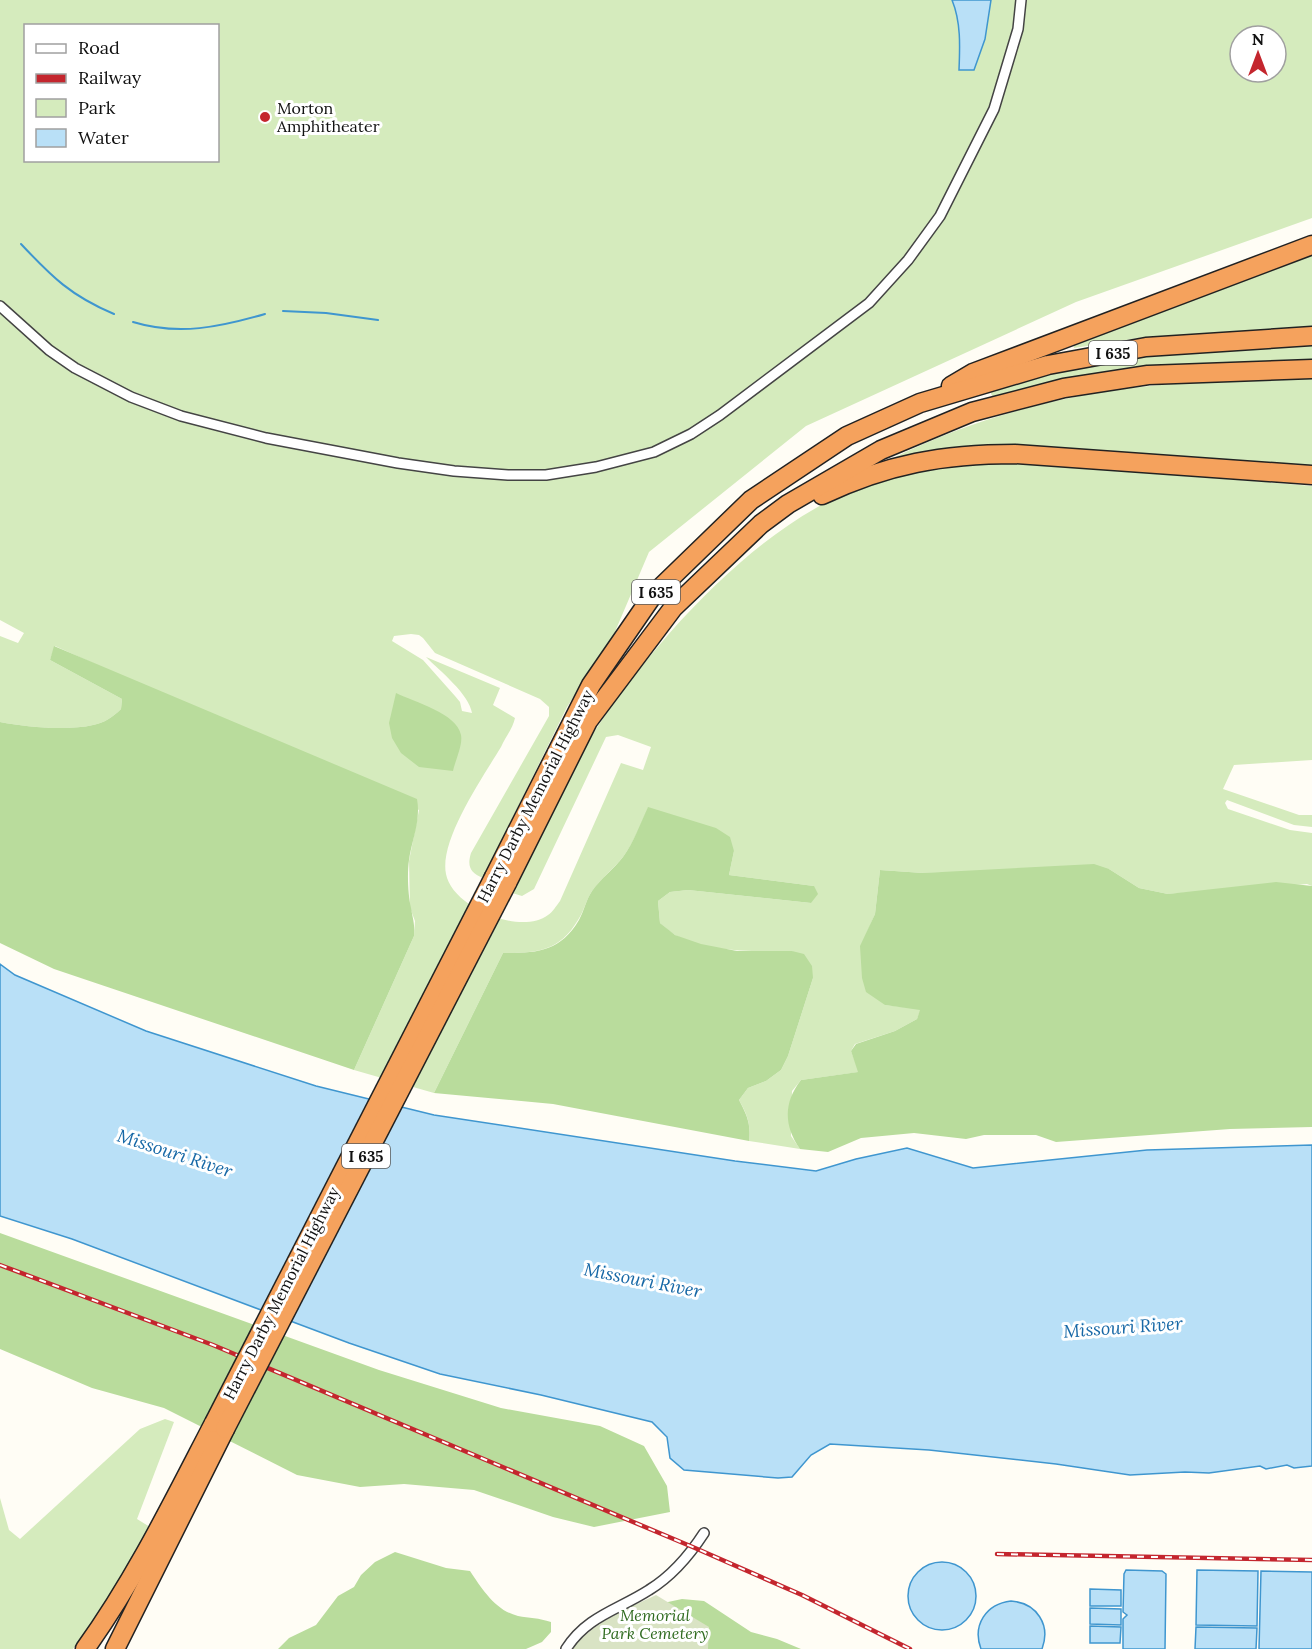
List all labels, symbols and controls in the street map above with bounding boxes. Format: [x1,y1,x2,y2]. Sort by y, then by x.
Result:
legend [24,24,219,162]
north arrow [1228,24,1288,84]
text: N [1252,29,1264,49]
text: Road [78,36,120,59]
text: Railway [78,66,142,89]
text: Park [78,96,116,119]
place label: Morton Amphitheater [276,98,380,136]
marker: Morton Amphitheater [258,110,272,124]
text: Water [78,126,129,149]
road number: I 635 [1089,341,1137,365]
road number: I 635 [632,580,680,604]
street label: Harry Darby Memorial Highway [472,686,598,906]
water label: Missouri River [114,1124,236,1183]
road number: I 635 [342,1144,390,1168]
street label: Harry Darby Memorial Highway [218,1183,344,1403]
water label: Missouri River [582,1257,705,1303]
water label: Missouri River [1062,1311,1184,1343]
park label: Memorial Park Cemetery [601,1605,709,1643]

